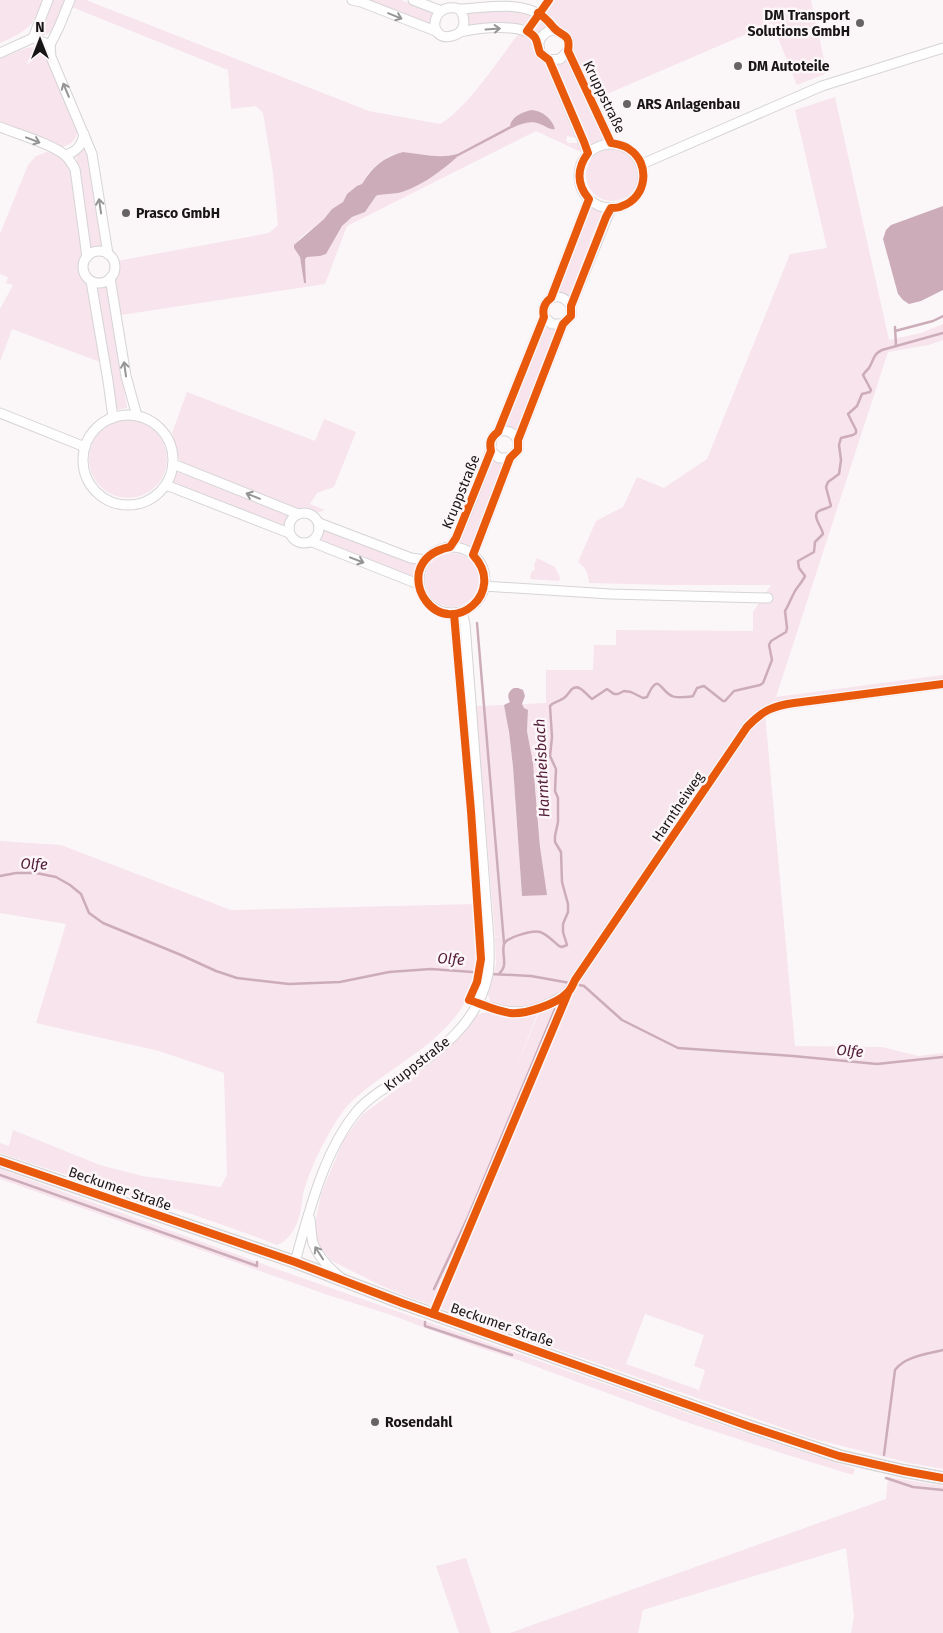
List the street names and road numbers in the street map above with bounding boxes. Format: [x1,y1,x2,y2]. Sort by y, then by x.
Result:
street label: Kruppstraße [579,58,629,136]
street label: Kruppstraße [438,452,484,532]
street label: Harntheiweg [648,768,708,845]
street label: Kruppstraße [381,1033,453,1095]
street label: Beckumer Straße [66,1163,174,1215]
street label: Beckumer Straße [448,1299,556,1351]

